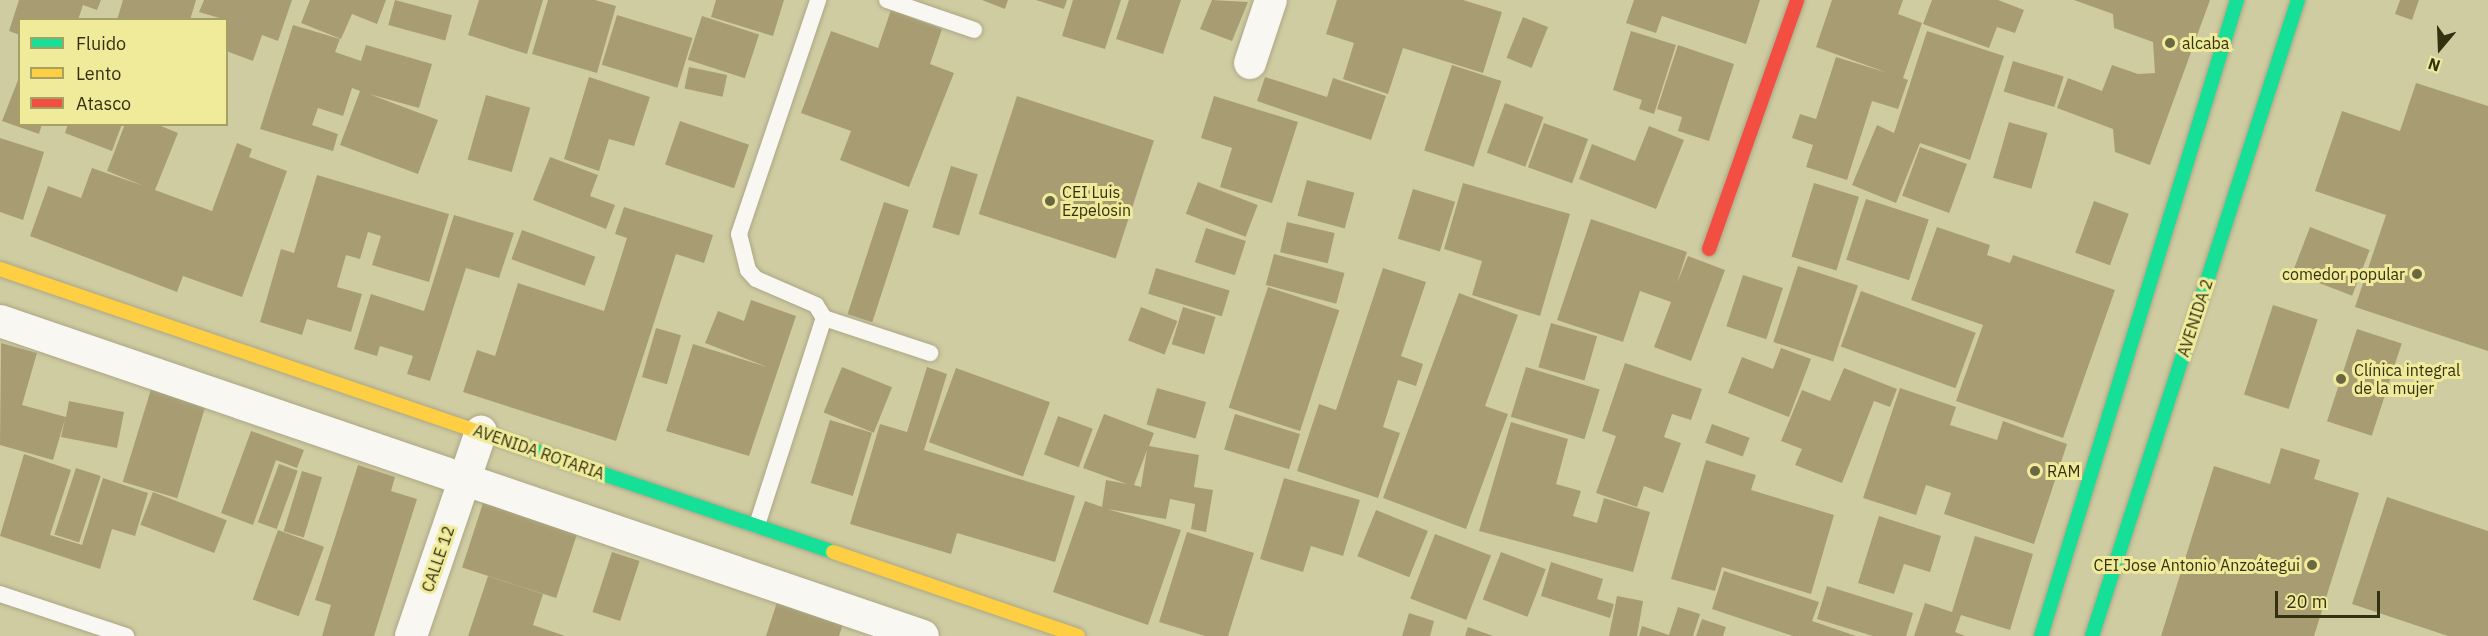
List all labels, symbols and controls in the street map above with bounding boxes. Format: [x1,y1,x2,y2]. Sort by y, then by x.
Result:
legend [18,18,228,126]
north arrow [2410,18,2470,78]
text: Fluido [76,32,126,55]
place label: alcaba [2182,33,2229,53]
marker: alcaba [2163,36,2177,50]
text: N [2425,54,2443,76]
text: Lento [76,62,121,85]
text: Atasco [76,92,131,115]
place label: CEI Luis Ezpelosin [1062,182,1131,220]
marker: CEI Luis Ezpelosin [1043,194,1057,208]
place label: comedor popular [2282,264,2405,284]
marker: comedor popular [2410,267,2424,281]
street label: AVENIDA 2 [2173,277,2217,359]
place label: Clínica integral de la mujer [2354,360,2460,398]
marker: Clínica integral de la mujer [2332,370,2350,388]
street label: AVENIDA ROTARIA [471,421,607,483]
place label: RAM [2047,461,2080,481]
marker: RAM [2028,464,2042,478]
street label: CALLE 12 [418,523,458,595]
place label: CEI Jose Antonio Anzoátegui [2093,555,2300,575]
marker: CEI Jose Antonio Anzoátegui [2305,558,2319,572]
scale bar [2278,579,2383,617]
text: 20 m [2286,590,2328,613]

